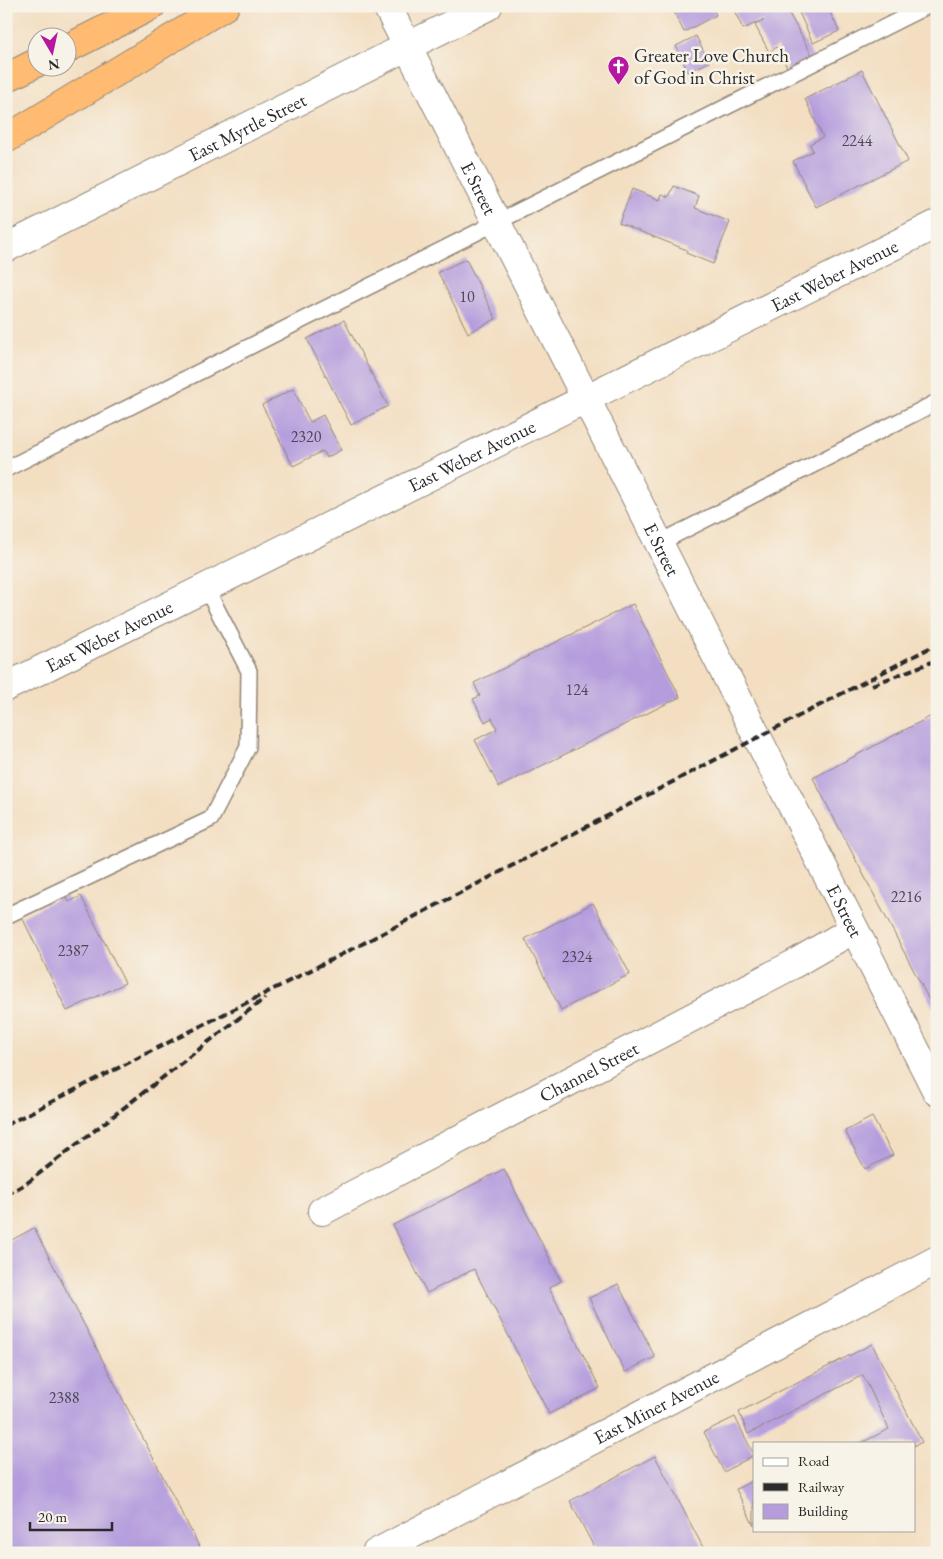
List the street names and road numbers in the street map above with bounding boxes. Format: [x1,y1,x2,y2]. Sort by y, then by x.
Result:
street label: East Myrtle Street [185,87,311,167]
street label: E Street [455,157,503,219]
street label: East Weber Avenue [767,233,902,318]
street label: East Weber Avenue [404,414,539,498]
street label: E Street [638,519,686,580]
street label: East Weber Avenue [42,594,177,678]
street label: E Street [821,880,869,942]
street label: Channel Street [535,1036,643,1108]
street label: East Miner Avenue [589,1364,723,1450]

